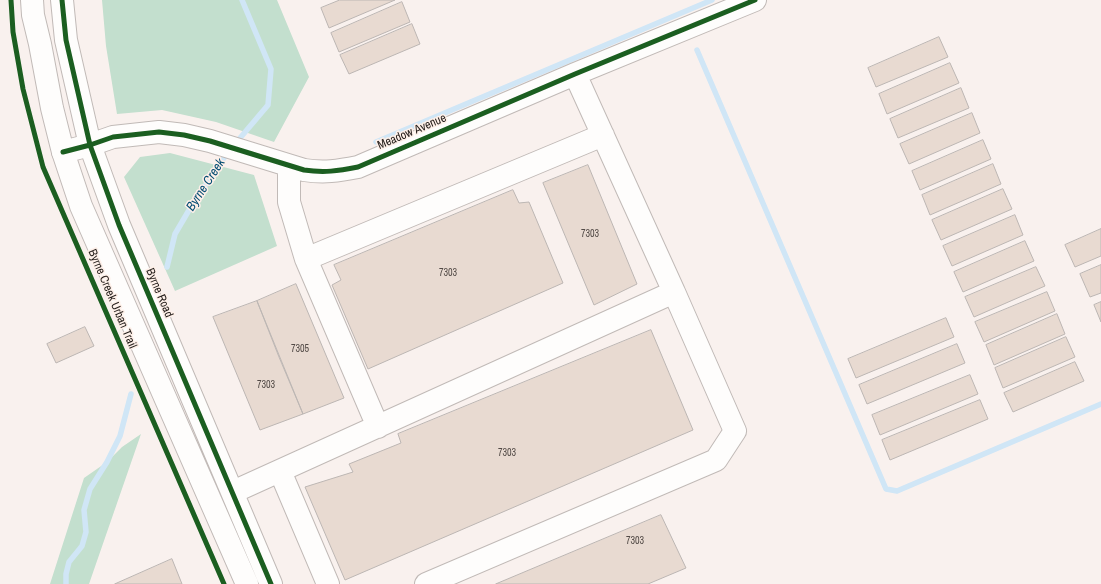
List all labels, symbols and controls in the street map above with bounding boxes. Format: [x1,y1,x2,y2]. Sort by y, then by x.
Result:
street label: Meadow Avenue [376,111,448,153]
water label: Byrne Creek [183,156,229,214]
house number: 7303 [581,228,599,240]
street label: Byrne Creek Urban Trail [85,247,139,351]
street label: Byrne Road [142,266,176,320]
house number: 7303 [439,267,457,279]
house number: 7305 [291,343,309,355]
house number: 7303 [257,379,275,391]
house number: 7303 [498,447,516,459]
house number: 7303 [626,535,644,547]

